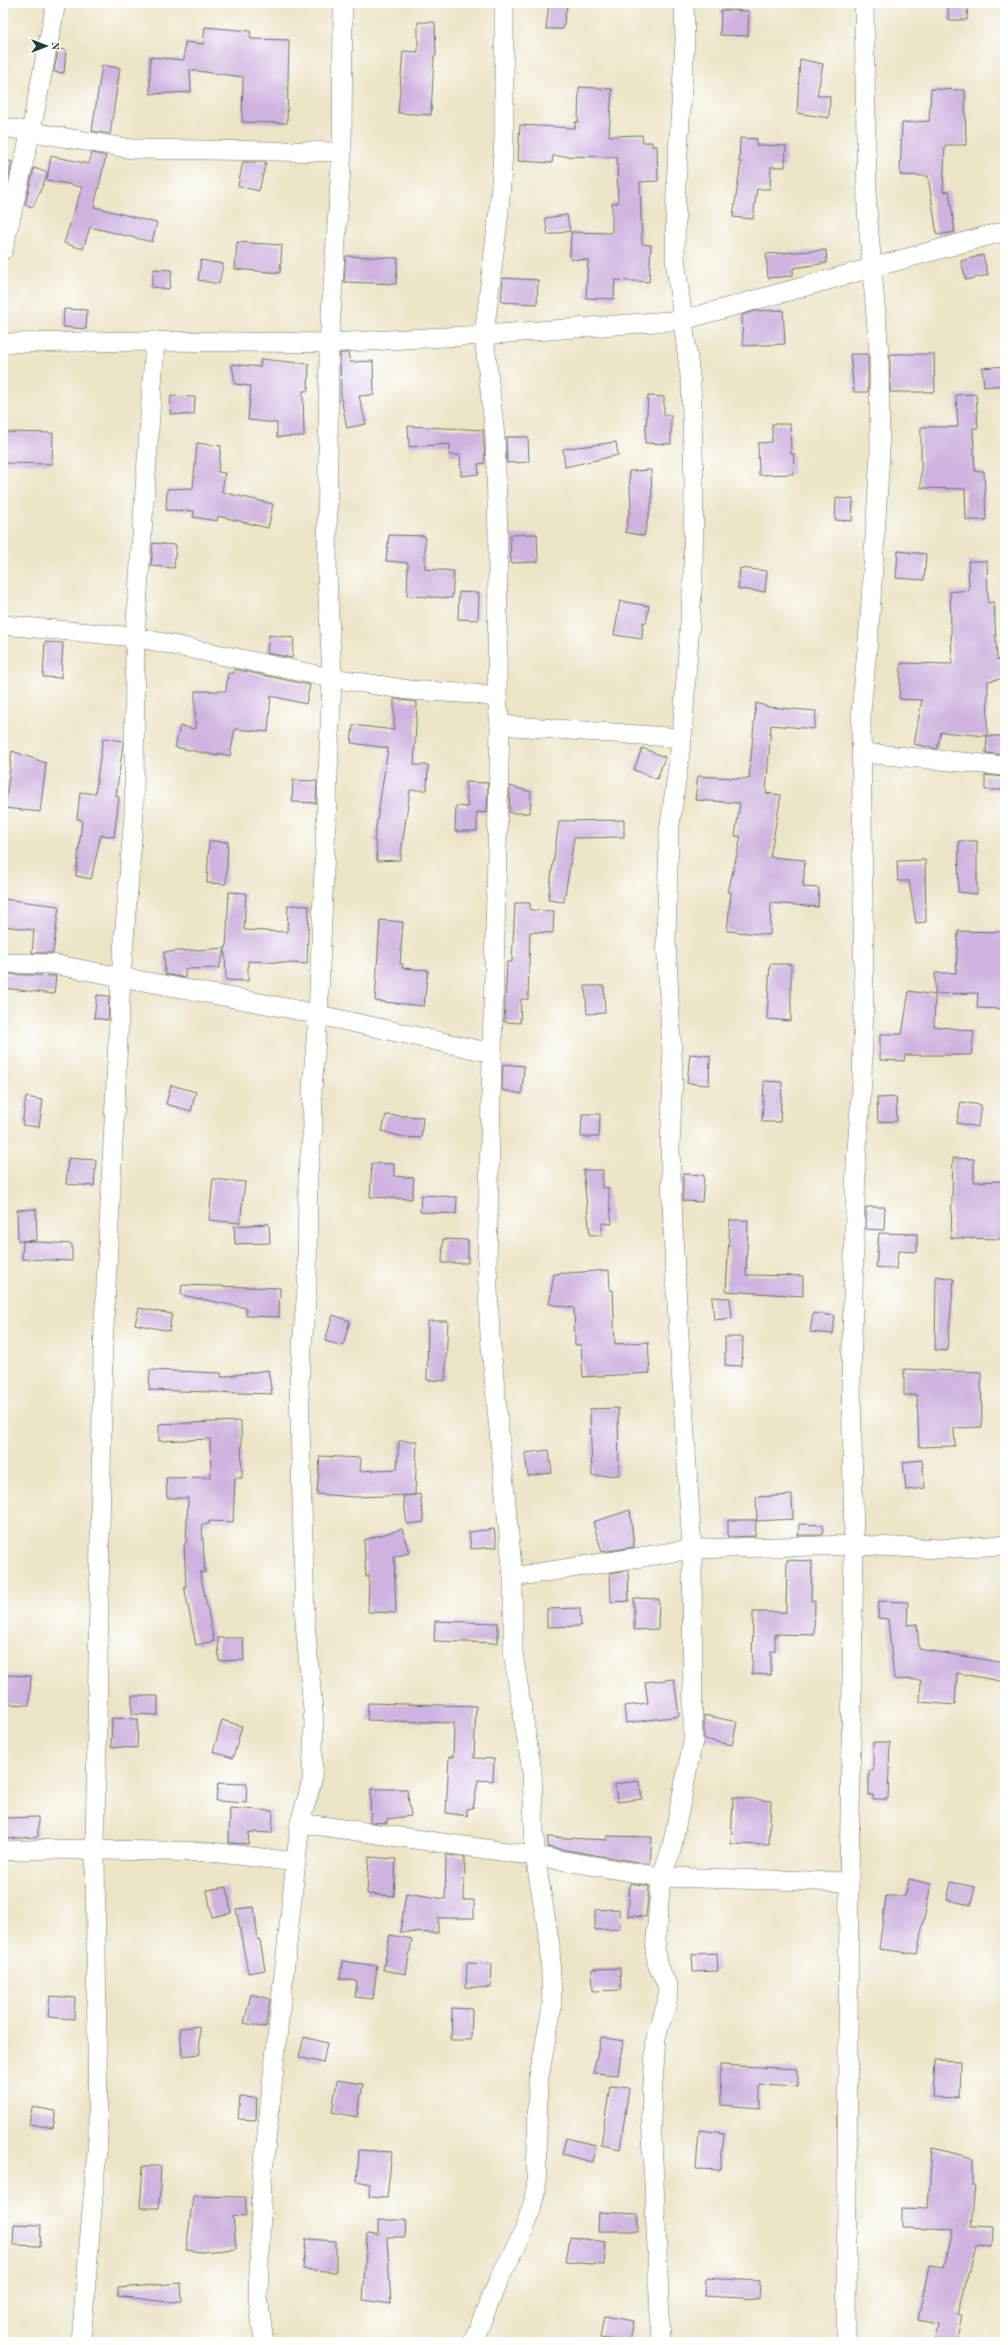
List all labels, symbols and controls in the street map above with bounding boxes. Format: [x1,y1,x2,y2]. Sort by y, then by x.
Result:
north arrow [26,26,66,66]
text: N [49,42,60,51]

